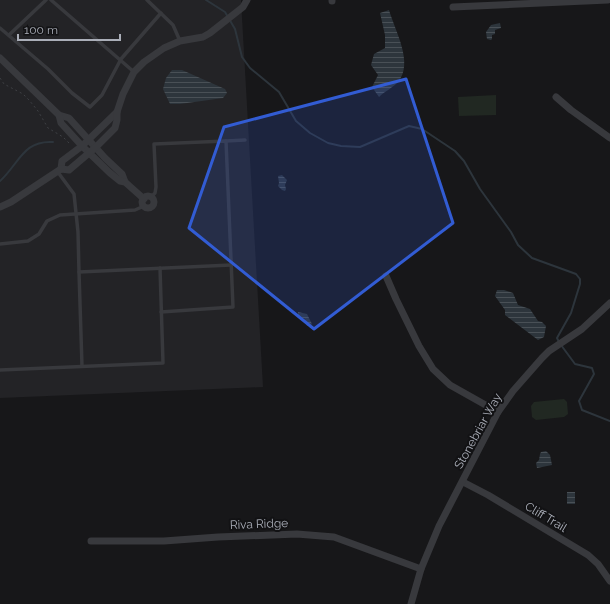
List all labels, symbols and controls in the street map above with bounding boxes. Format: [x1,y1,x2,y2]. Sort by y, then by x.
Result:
scale bar [18,16,120,42]
text: 100 m [24,23,58,37]
street label: Stonebriar Way [451,390,505,471]
street label: Cliff Trail [523,499,570,535]
street label: Riva Ridge [229,516,289,532]

